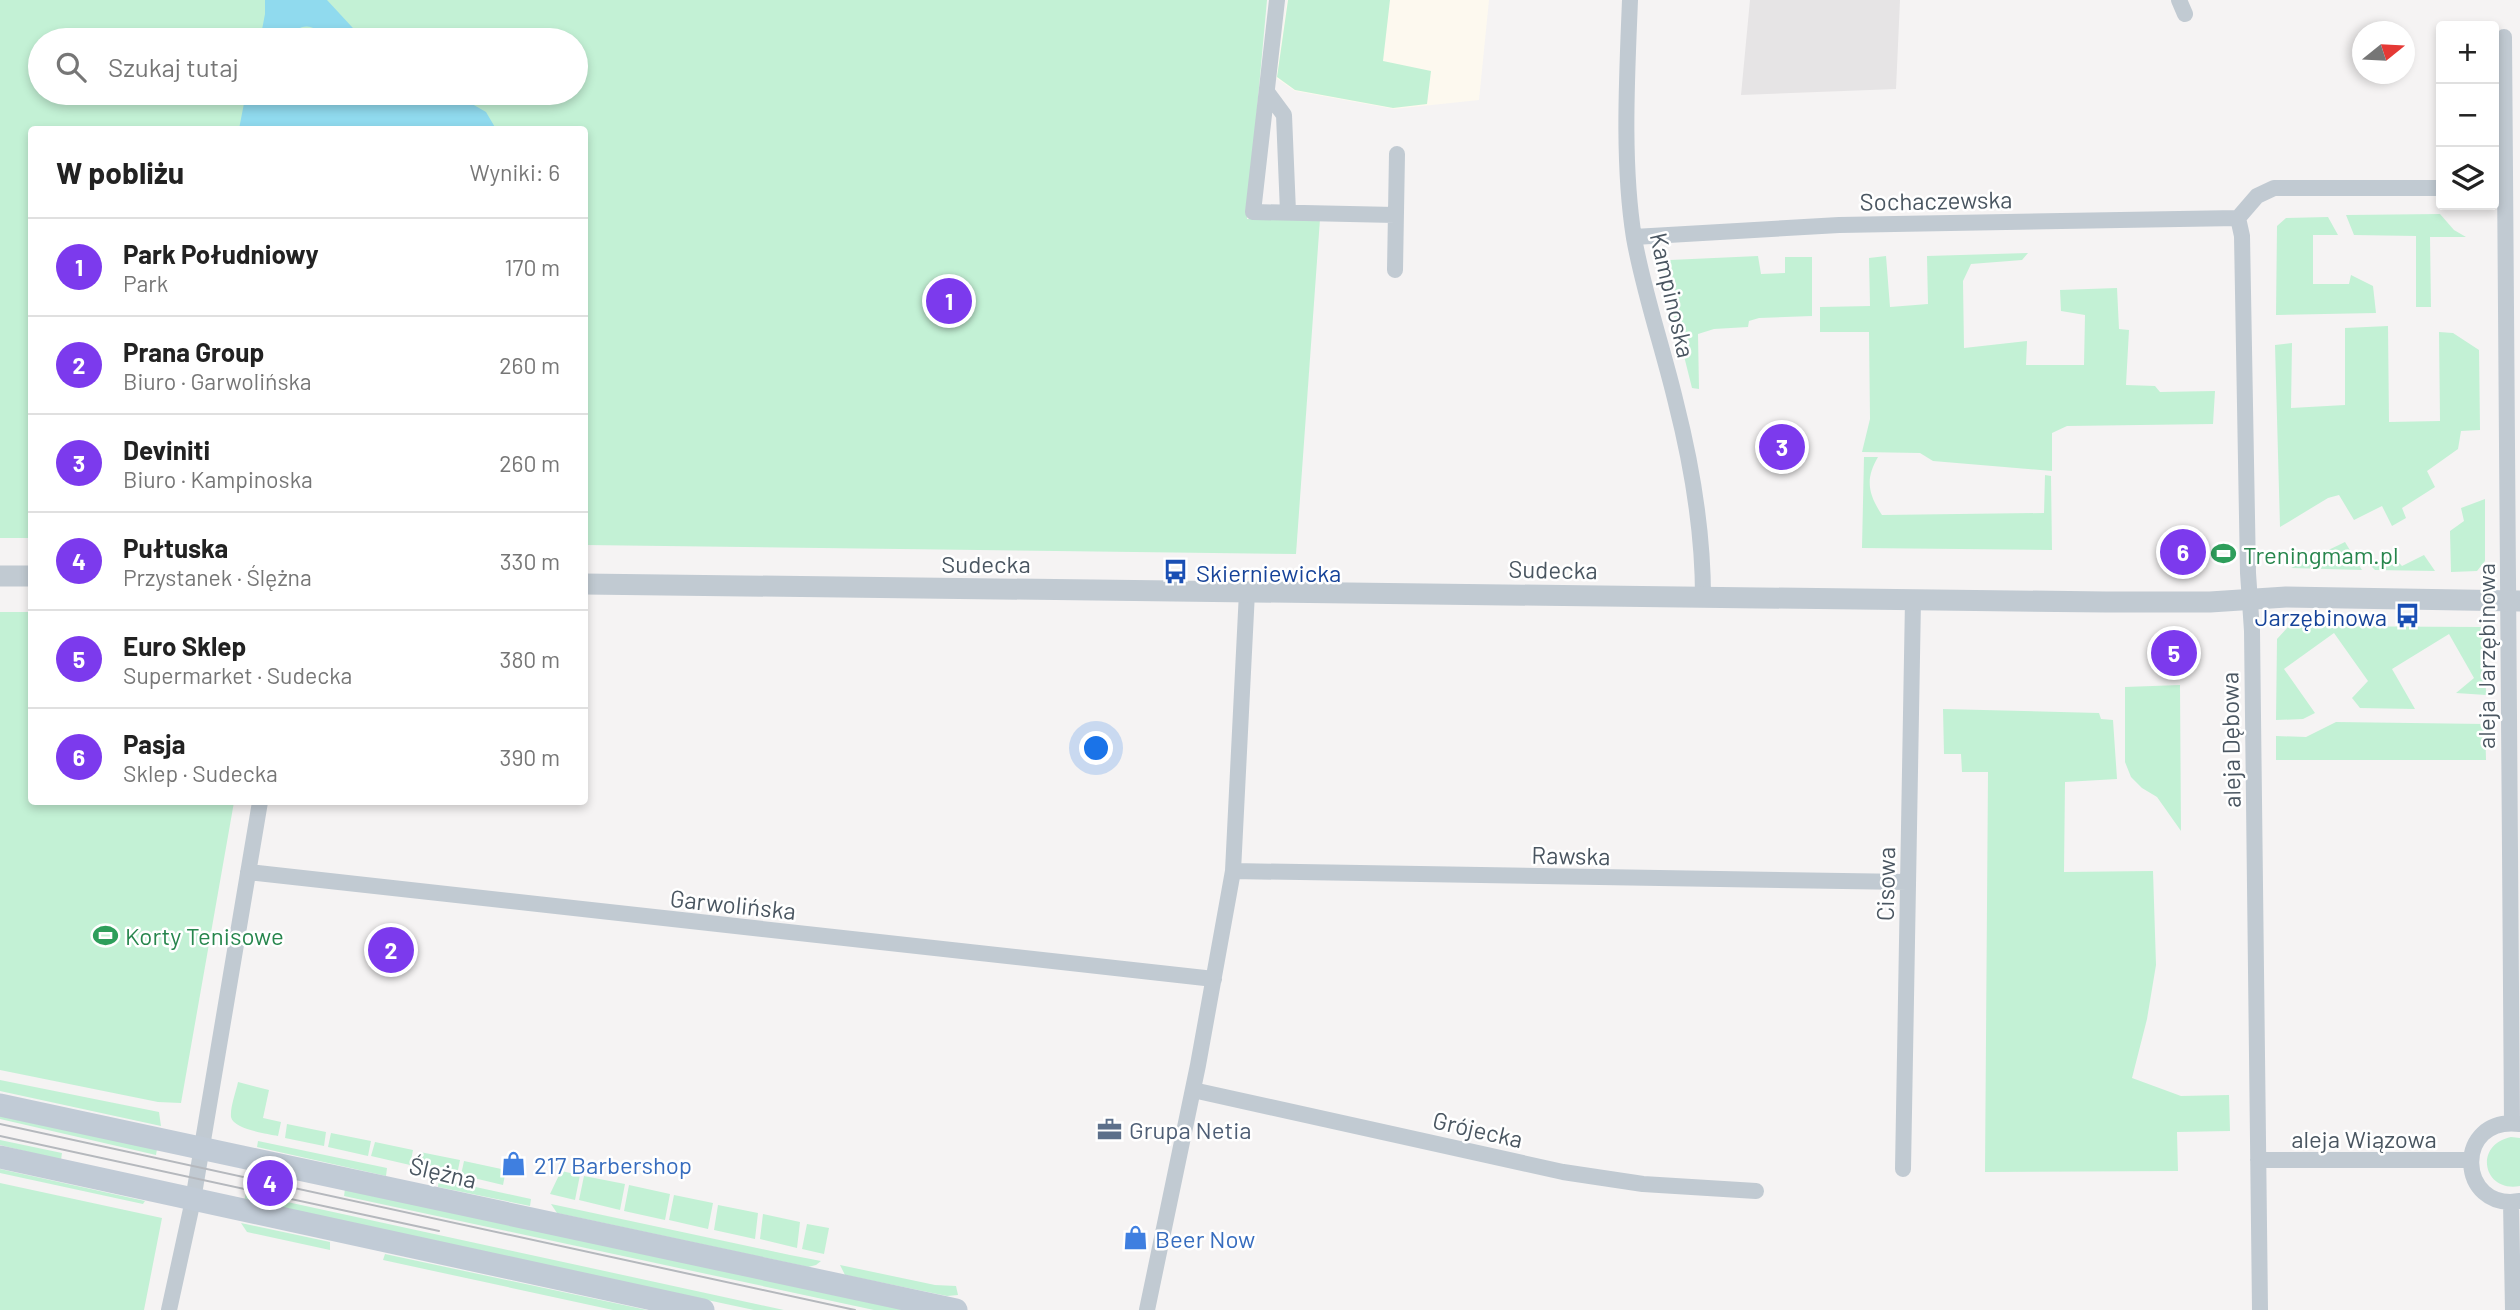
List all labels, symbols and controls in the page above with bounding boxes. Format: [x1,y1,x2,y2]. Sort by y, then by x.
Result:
north arrow [2352,21,2415,84]
map controls [2436,21,2499,210]
button: + [2436,21,2499,84]
search box [28,28,588,105]
icon: search [52,48,90,86]
text: Szukaj tutaj [108,51,239,82]
button: − [2436,84,2499,147]
button: layers [2436,147,2499,210]
text: W pobliżu [56,154,184,190]
text: Wyniki: 6 [470,158,560,186]
street label: Sochaczewska [1859,184,2013,216]
street label: Kampinoska [1645,230,1701,360]
text: Park Południowy [123,238,319,269]
text: 1 [75,253,83,281]
text: 170 m [504,253,560,281]
text: Park [123,269,168,297]
pin: 1 [926,275,972,327]
text: Prana Group [123,336,264,367]
text: 2 [73,351,85,379]
text: 260 m [499,351,560,379]
text: Biuro · Garwolińska [123,367,312,395]
pin: 3 [1759,421,1805,473]
text: Deviniti [123,434,210,465]
text: 3 [73,449,85,477]
text: 260 m [499,449,560,477]
text: Biuro · Kampinoska [123,465,313,493]
pin: 6 [2160,526,2206,578]
text: Pułtuska [123,532,228,563]
sports icon: Treningmam.pl [2209,540,2237,568]
place label: Treningmam.pl [2243,540,2399,569]
text: 4 [72,547,86,575]
text: 330 m [500,547,560,575]
street label: Sudecka [941,549,1031,578]
street label: Sudecka [1508,554,1598,584]
bus stop icon: Skierniewicka [1162,558,1190,586]
place label: Skierniewicka [1196,558,1341,587]
text: Przystanek · Ślężna [123,563,312,591]
street label: aleja Jarzębinowa [2471,563,2500,749]
place label: Jarzębinowa [2255,602,2387,631]
bus stop icon: Jarzębinowa [2393,602,2421,630]
pin: 5 [2151,627,2197,679]
text: Euro Sklep [123,630,246,661]
text: 5 [73,645,85,673]
text: 380 m [500,645,560,673]
text: Supermarket · Sudecka [123,661,352,689]
street label: aleja Dębowa [2214,672,2246,808]
text: Pasja [123,728,185,759]
your location [1079,731,1113,765]
text: 6 [73,743,85,771]
text: 390 m [500,743,560,771]
text: Sklep · Sudecka [123,759,278,787]
street label: Rawska [1531,840,1611,870]
street label: Cisowa [1870,847,1900,921]
street label: Garwolińska [669,883,797,925]
sports icon: Korty Tenisowe [91,921,119,949]
place label: Korty Tenisowe [125,921,284,950]
pin: 2 [368,924,414,976]
street label: Grójecka [1430,1105,1526,1153]
office icon: Grupa Netia [1095,1115,1123,1143]
place label: Grupa Netia [1129,1115,1252,1144]
street label: aleja Wiązowa [2291,1124,2437,1153]
street label: Ślężna [407,1150,479,1194]
shop icon: 217 Barbershop [500,1150,528,1178]
place label: 217 Barbershop [534,1150,692,1179]
pin: 4 [247,1157,293,1209]
shop icon: Beer Now [1121,1224,1149,1252]
place label: Beer Now [1155,1224,1255,1253]

